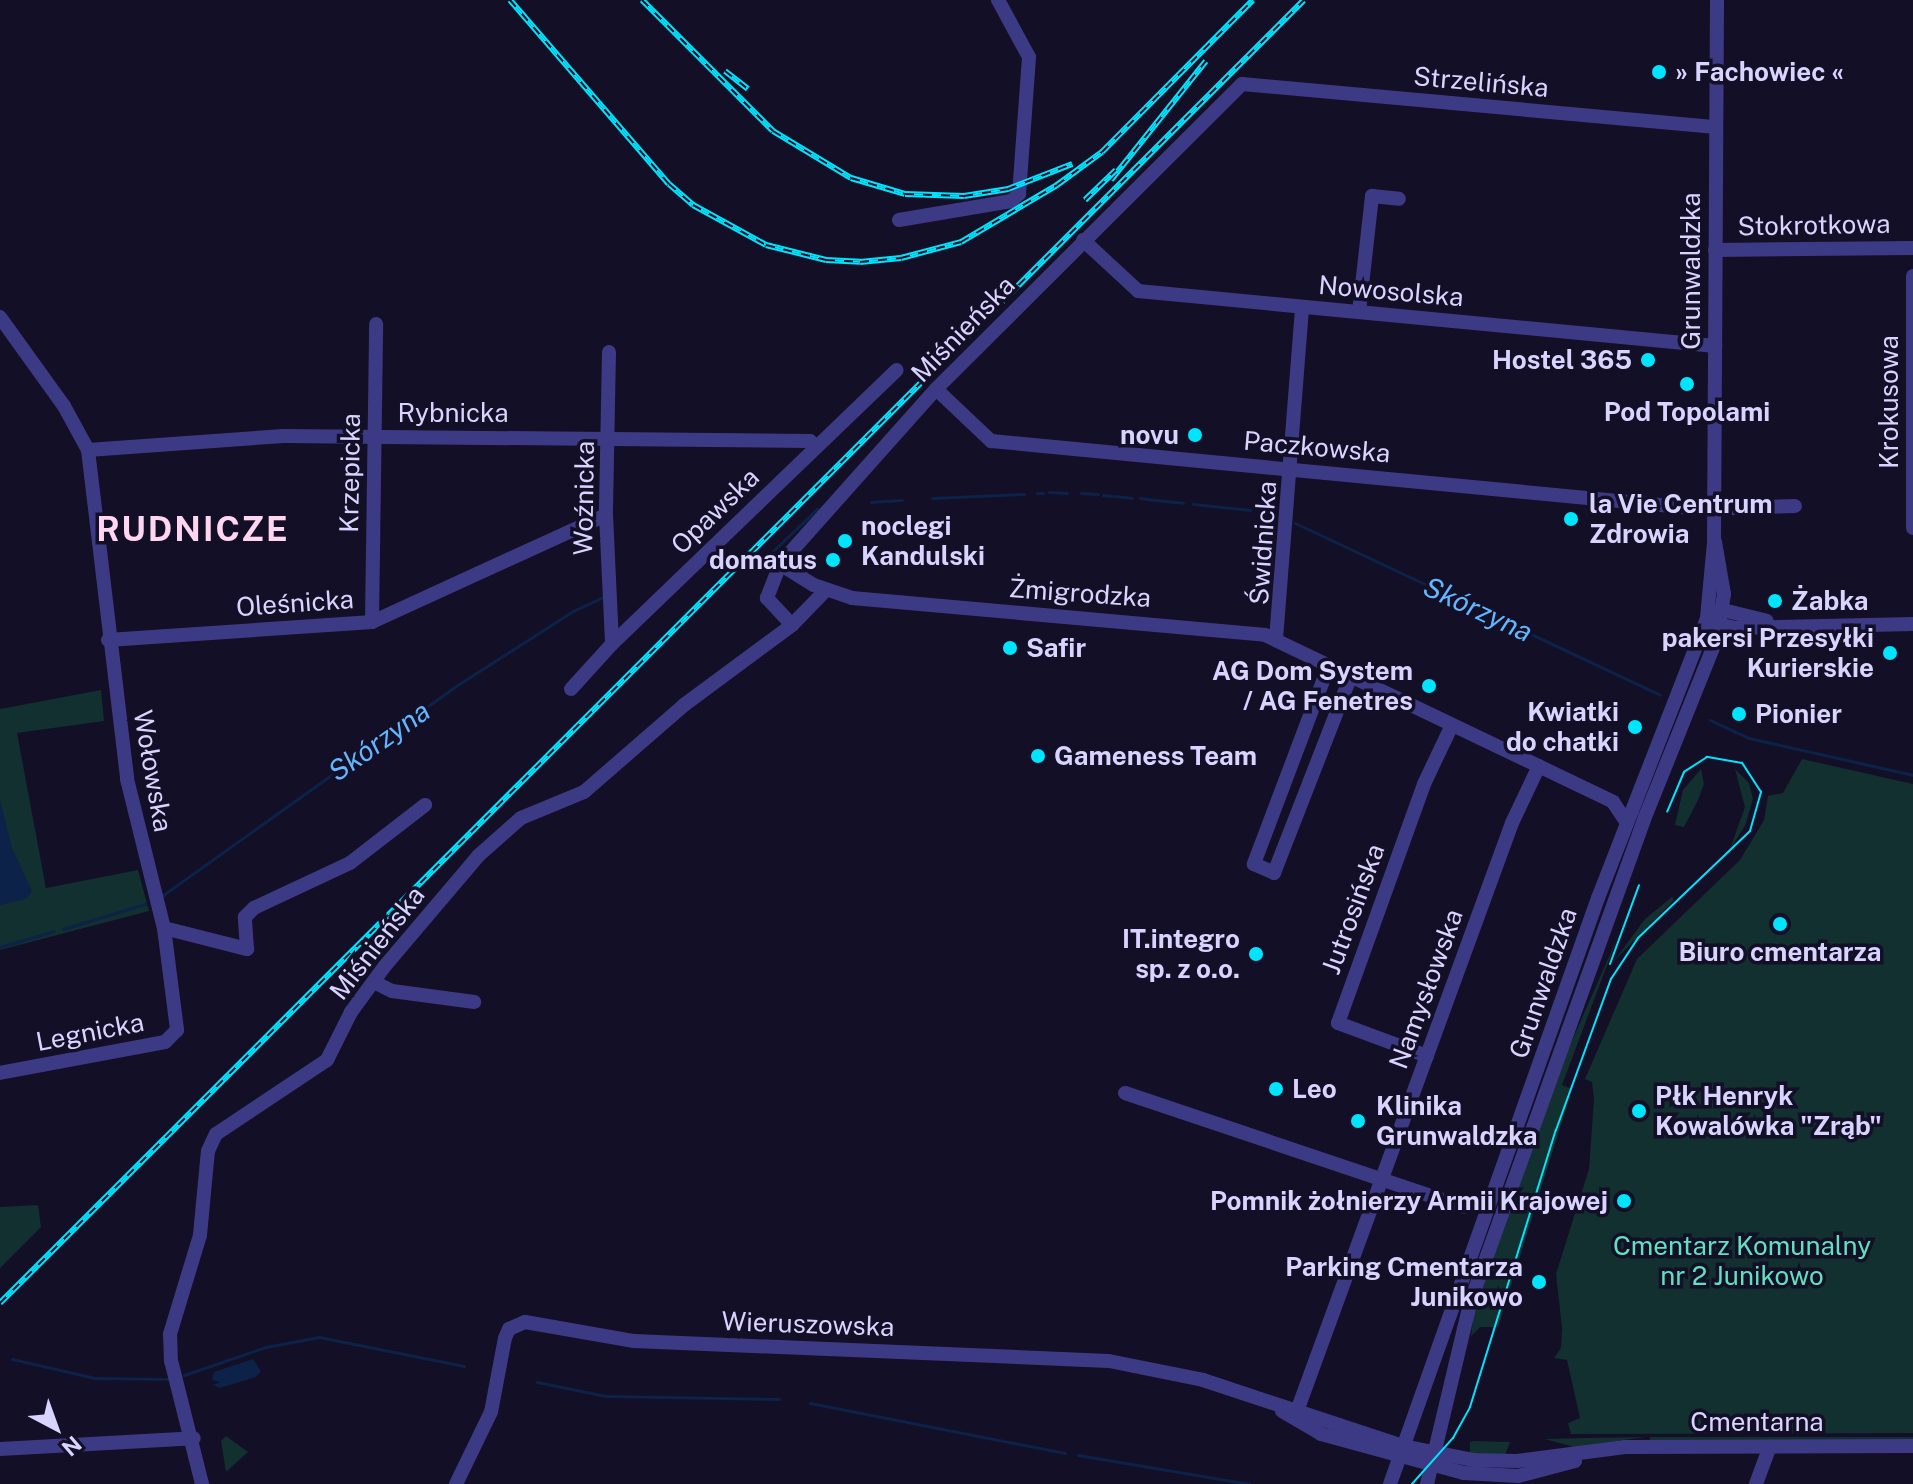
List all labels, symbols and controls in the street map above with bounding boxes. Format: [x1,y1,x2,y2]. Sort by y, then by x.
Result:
place label: » Fachowiec « [1675,56,1844,88]
street label: Strzelińska [1412,61,1550,103]
marker: » Fachowiec « [1650,63,1668,81]
street label: Grunwaldzka [1675,192,1707,350]
street label: Stokrotkowa [1737,208,1891,242]
street label: Miśnieńska [905,269,1021,389]
street label: Nowosolska [1317,269,1465,313]
street label: Krokusowa [1873,335,1905,469]
place label: Hostel 365 [1492,344,1632,376]
marker: Hostel 365 [1639,351,1657,369]
marker: Pod Topolami [1678,375,1696,393]
place label: Pod Topolami [1604,396,1770,428]
street label: Rybnicka [397,397,509,429]
street label: Krzepicka [333,413,367,533]
place label: novu [1120,419,1179,451]
street label: Paczkowska [1242,425,1392,469]
marker: novu [1186,426,1204,444]
street label: Woźnicka [567,440,601,556]
street label: Opawska [665,462,765,560]
street label: Świdnicka [1243,480,1283,606]
place label: la Vie Centrum Zdrowia [1589,488,1773,550]
marker: la Vie Centrum Zdrowia [1560,508,1582,530]
district label: RUDNICZE [96,510,290,550]
place label: noclegi Kandulski [861,510,985,572]
marker: noclegi Kandulski [836,532,854,550]
place label: domatus [709,544,817,576]
marker: domatus [824,551,842,569]
water label: Skórzyna [1418,569,1538,649]
street label: Żmigrodzka [1008,572,1152,614]
street label: Oleśnicka [235,583,355,623]
place label: Żabka [1791,585,1869,617]
marker: Żabka [1766,592,1784,610]
place label: pakersi Przesyłki Kurierskie [1662,622,1874,684]
place label: Safir [1026,632,1086,664]
marker: Safir [1001,639,1019,657]
marker: pakersi Przesyłki Kurierskie [1881,644,1899,662]
place label: AG Dom System / AG Fenetres [1212,655,1413,716]
marker: AG Dom System / AG Fenetres [1420,677,1438,695]
water label: Skórzyna [322,694,436,788]
place label: Kwiatki do chatki [1506,696,1619,758]
place label: Pionier [1755,698,1842,730]
marker: Pionier [1730,705,1748,723]
street label: Wołowska [127,708,179,834]
marker: Kwiatki do chatki [1626,718,1644,736]
place label: Gameness Team [1054,740,1257,772]
marker: Gameness Team [1029,747,1047,765]
street label: Jutrosińska [1315,840,1391,978]
street label: Miśnieńska [323,880,431,1006]
street label: Grunwaldzka [1503,904,1583,1062]
street label: Namysłowska [1383,905,1469,1073]
marker: Biuro cmentarza [1771,915,1789,933]
place label: IT.integro sp. z o.o. [1122,923,1240,984]
place label: Biuro cmentarza [1678,936,1882,968]
marker: IT.integro sp. z o.o. [1247,945,1265,963]
street label: Legnicka [33,1006,147,1058]
place label: Leo [1292,1073,1337,1105]
marker: Leo [1267,1080,1285,1098]
place label: Płk Henryk Kowalówka "Zrąb" [1655,1080,1882,1142]
place label: Klinika Grunwaldzka [1376,1090,1538,1152]
marker: Płk Henryk Kowalówka "Zrąb" [1630,1102,1648,1120]
marker: Klinika Grunwaldzka [1347,1110,1369,1132]
place label: Pomnik żołnierzy Armii Krajowej [1210,1185,1608,1217]
marker: Pomnik żołnierzy Armii Krajowej [1615,1192,1633,1210]
park label: Cmentarz Komunalny nr 2 Junikowo [1613,1230,1871,1292]
place label: Parking Cmentarza Junikowo [1285,1251,1523,1312]
marker: Parking Cmentarza Junikowo [1530,1273,1548,1291]
street label: Wieruszowska [721,1305,895,1343]
north arrow [16,1388,96,1468]
street label: Cmentarna [1690,1406,1824,1438]
text: N [57,1431,87,1462]

